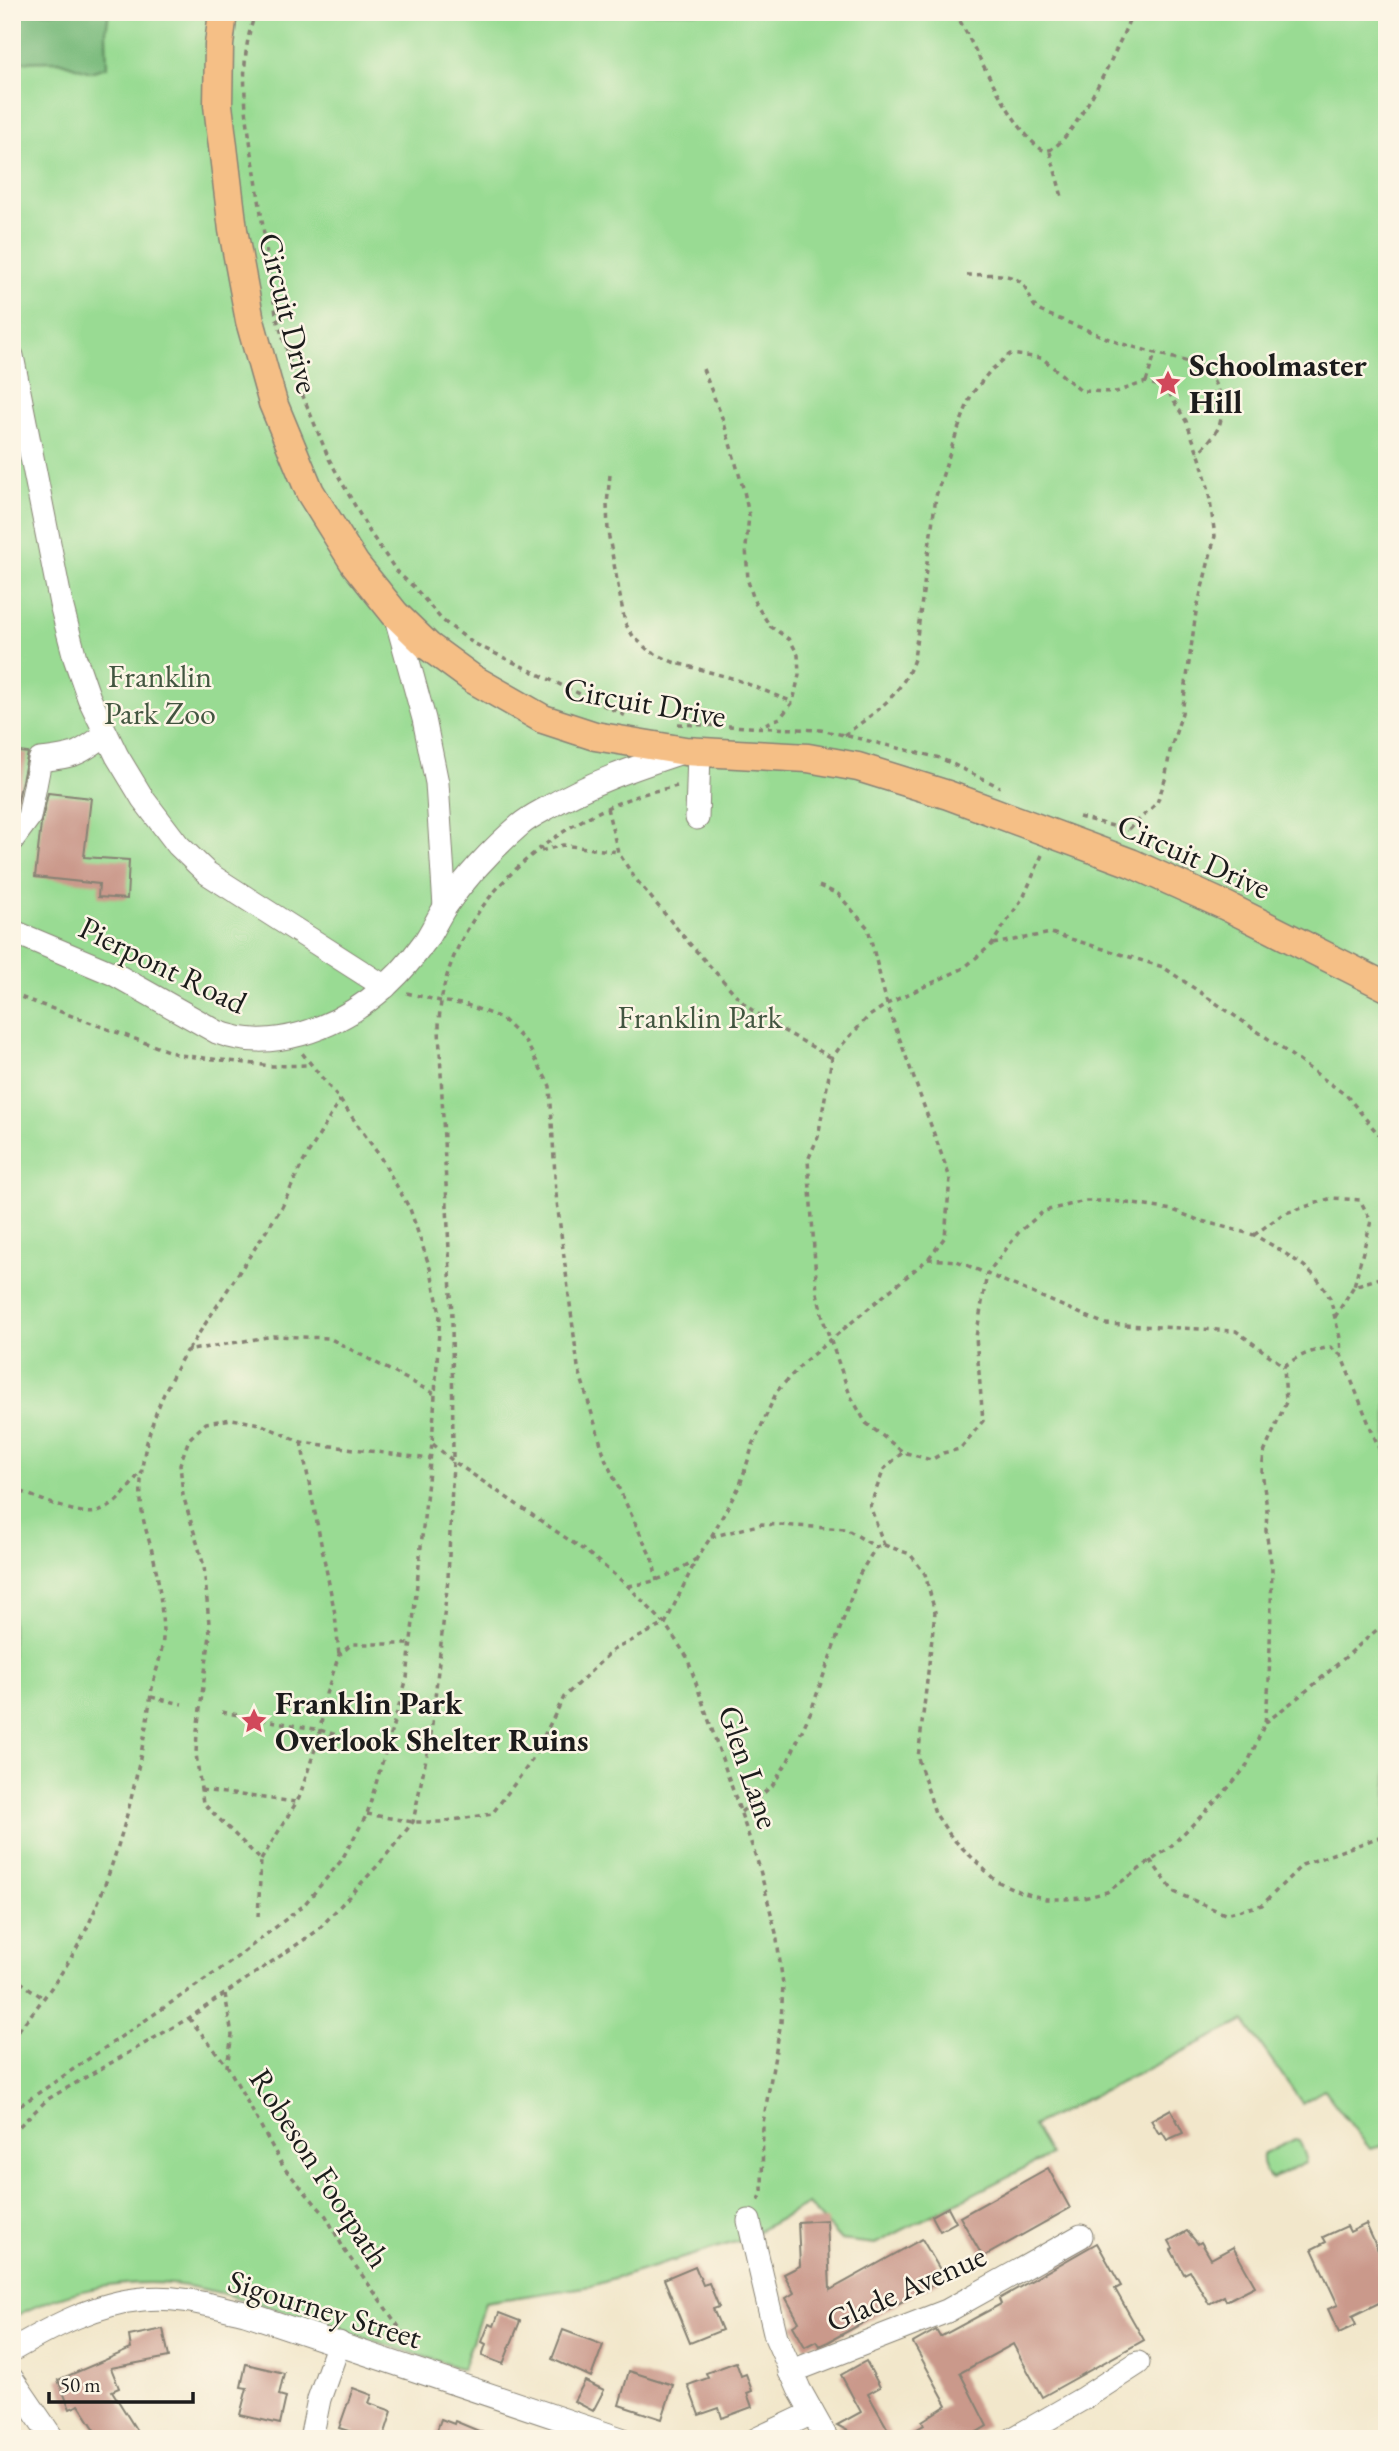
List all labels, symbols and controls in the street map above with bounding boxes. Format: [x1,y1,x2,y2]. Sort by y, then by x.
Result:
street label: Circuit Drive [249,228,329,398]
place label: Schoolmaster Hill [1189,344,1368,423]
place icon: Schoolmaster Hill [1153,368,1183,398]
park label: Franklin Park Zoo [104,655,216,734]
street label: Circuit Drive [561,667,729,737]
street label: Circuit Drive [1111,804,1277,908]
street label: Pierpont Road [72,906,254,1024]
park label: Franklin Park [617,996,784,1038]
place label: Franklin Park Overlook Shelter Ruins [275,1682,589,1761]
street label: Glen Lane [708,1700,790,1834]
place icon: Franklin Park Overlook Shelter Ruins [239,1706,269,1736]
street label: Robeson Footpath [240,2060,400,2276]
street label: Glade Avenue [819,2234,993,2342]
street label: Sigourney Street [223,2260,427,2358]
scale bar [49,2360,192,2404]
text: 50 m [60,2371,101,2398]

